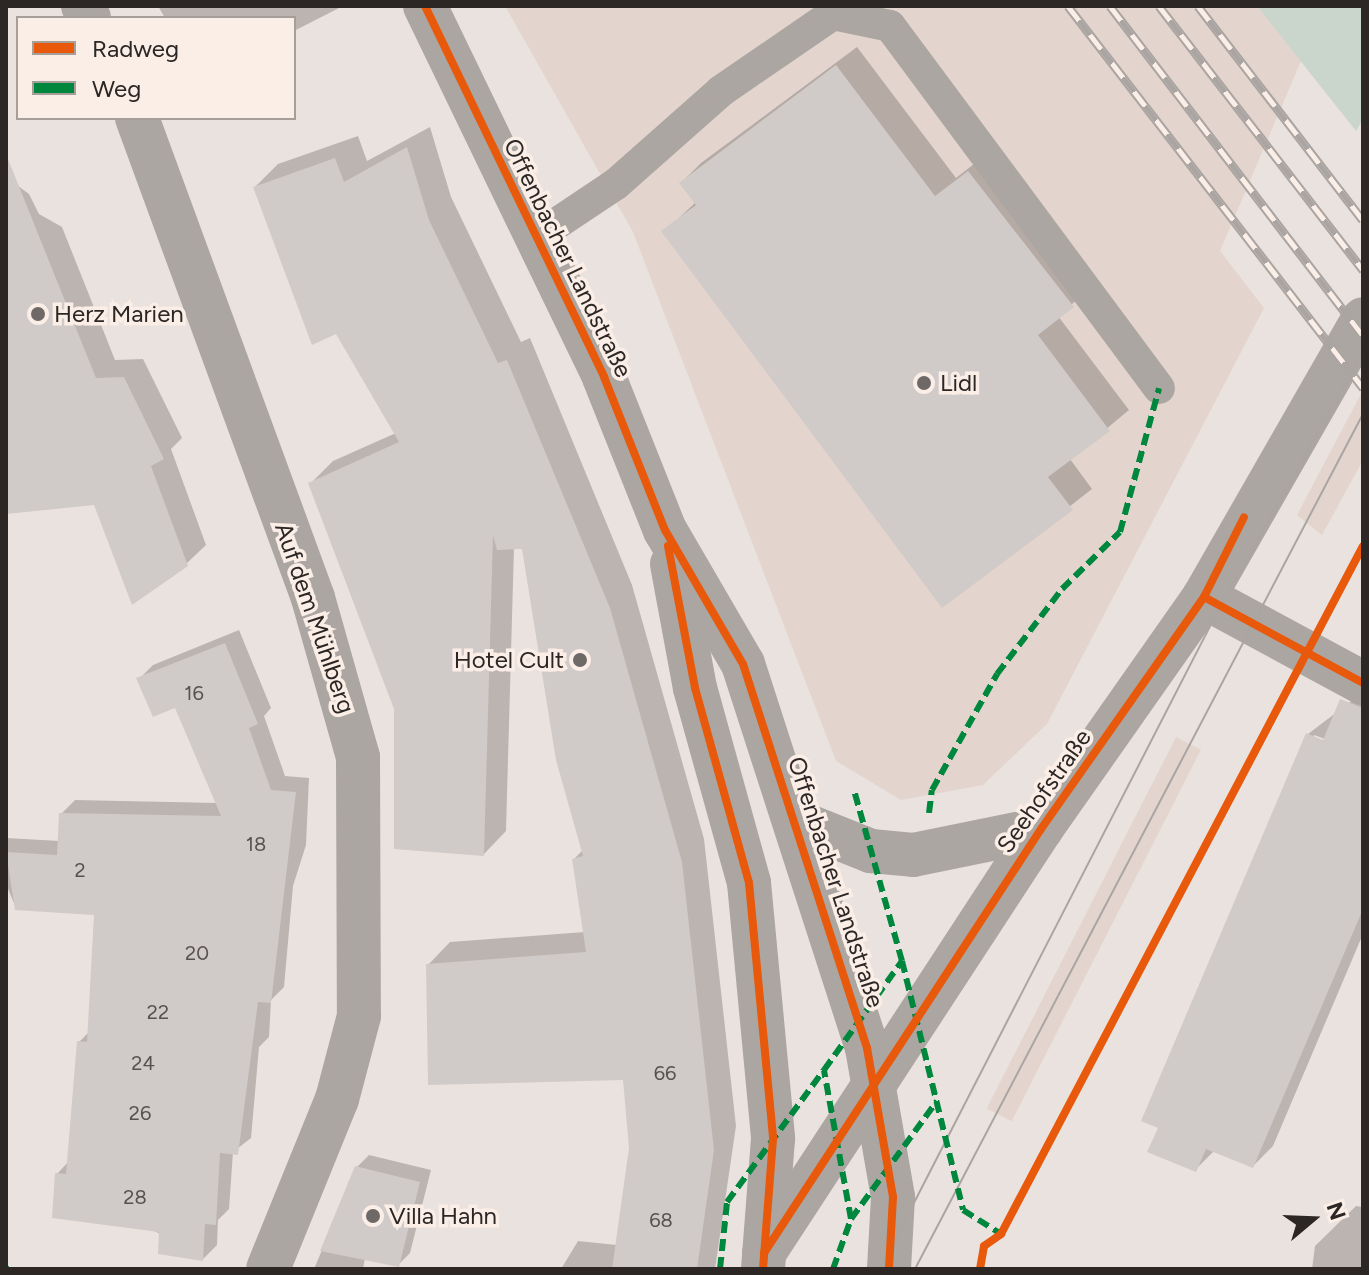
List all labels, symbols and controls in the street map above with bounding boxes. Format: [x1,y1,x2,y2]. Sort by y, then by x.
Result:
legend [16,16,296,120]
text: Radweg [92,34,179,63]
text: Weg [92,74,141,103]
street label: Offenbacher Landstraße [498,134,638,382]
place label: Herz Marien [54,300,184,328]
marker: Herz Marien [29,305,47,323]
place label: Lidl [940,369,977,397]
marker: Lidl [915,374,933,392]
street label: Auf dem Mühlberg [269,519,361,717]
place label: Hotel Cult [454,646,564,674]
marker: Hotel Cult [571,651,589,669]
house number: 16 [184,681,204,705]
street label: Seehofstraße [991,724,1097,858]
street label: Offenbacher Landstraße [782,753,890,1011]
house number: 18 [246,832,266,856]
house number: 2 [74,858,86,882]
house number: 20 [185,941,209,965]
house number: 22 [147,1000,169,1024]
house number: 24 [131,1051,155,1075]
house number: 66 [654,1061,676,1085]
house number: 26 [129,1101,151,1125]
north arrow [1273,1179,1353,1259]
house number: 28 [123,1185,147,1209]
text: N [1321,1199,1352,1223]
place label: Villa Hahn [389,1202,497,1230]
marker: Villa Hahn [364,1207,382,1225]
house number: 68 [649,1208,673,1232]

